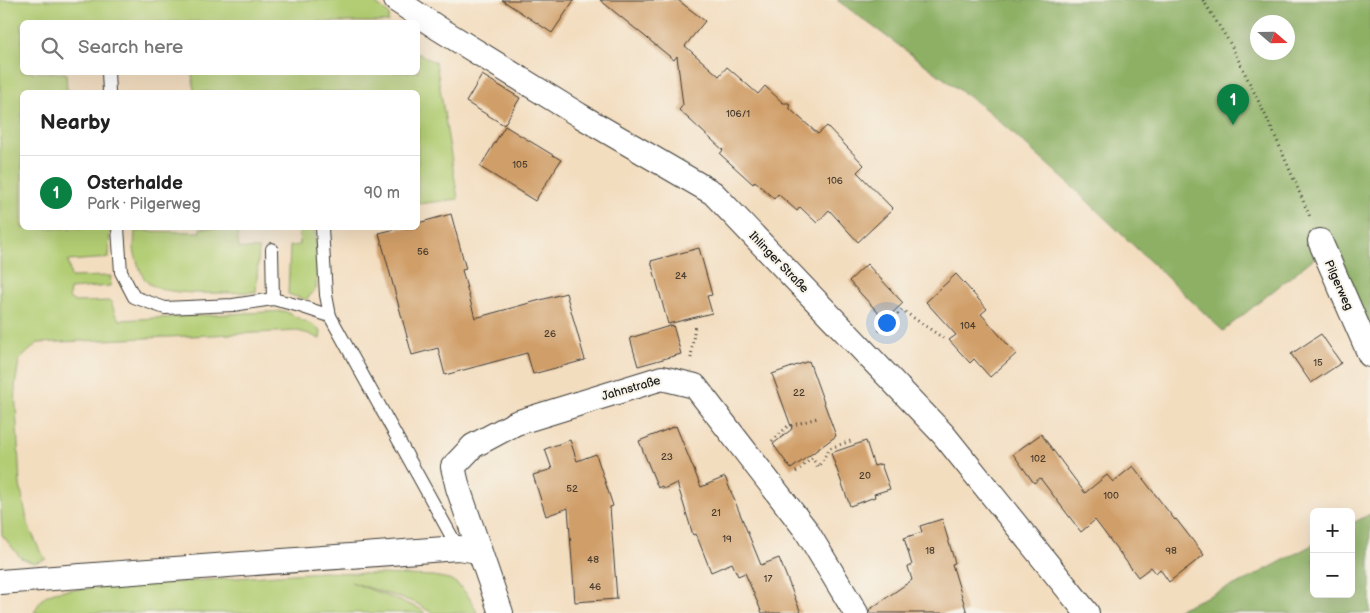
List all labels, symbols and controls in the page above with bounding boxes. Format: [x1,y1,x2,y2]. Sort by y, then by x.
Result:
north arrow [1250,15,1295,60]
search box [20,20,420,75]
icon: search [38,34,66,62]
text: Search here [78,36,183,59]
pin: 1 [1217,84,1249,125]
house number: 106/1 [726,108,750,120]
text: Nearby [40,110,110,135]
house number: 105 [512,159,528,171]
text: Osterhalde [87,172,183,195]
house number: 106 [827,175,843,187]
text: 1 [53,184,59,203]
text: 90 m [364,184,400,203]
text: Park · Pilgerweg [87,195,201,214]
street label: Ihlinger Straße [746,228,812,296]
house number: 56 [417,246,429,258]
street label: Pilgerweg [1321,258,1356,313]
house number: 24 [675,270,687,282]
your location [874,310,900,336]
house number: 104 [960,320,976,332]
house number: 26 [544,328,556,340]
house number: 15 [1313,357,1323,369]
street label: Jahnstraße [600,373,662,404]
house number: 22 [793,387,805,399]
house number: 23 [661,451,673,463]
house number: 102 [1030,453,1046,465]
house number: 20 [859,470,871,482]
house number: 52 [566,483,578,495]
house number: 100 [1103,490,1119,502]
house number: 21 [711,507,721,519]
map controls [1310,508,1355,598]
button: + [1310,508,1355,553]
house number: 19 [722,533,732,545]
house number: 18 [925,545,935,557]
house number: 98 [1165,545,1177,557]
button: − [1310,553,1355,598]
house number: 48 [587,554,599,566]
house number: 17 [764,573,772,585]
house number: 46 [589,581,601,593]

